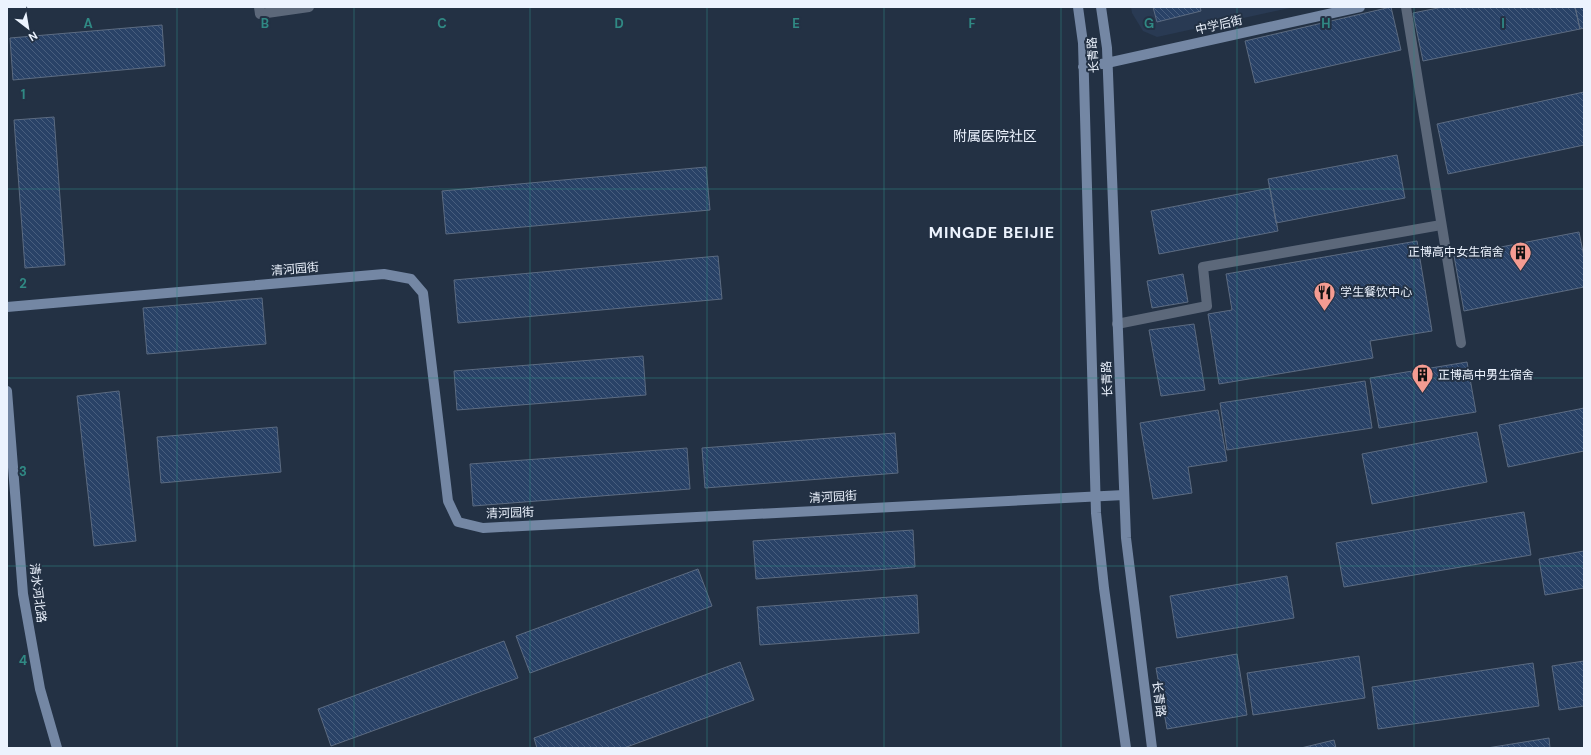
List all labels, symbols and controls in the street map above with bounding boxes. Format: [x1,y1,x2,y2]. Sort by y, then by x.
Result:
north arrow [8,8,48,48]
street label: 中学后街 [1194,12,1244,38]
text: A [83,15,93,32]
text: B [261,15,269,32]
text: C [437,15,447,32]
text: D [614,15,624,32]
text: E [792,15,800,32]
text: F [968,15,976,32]
text: G [1144,15,1154,32]
text: H [1321,15,1331,32]
text: I [1501,15,1505,32]
text: N [26,29,40,45]
street label: 长青路 [1084,36,1102,74]
text: 1 [21,86,25,103]
district label: 附属医院社区 [953,127,1037,145]
district label: MINGDE BEIJIE [929,222,1055,243]
building icon: 正博高中女生宿舍 [1507,239,1533,272]
place label: 正博高中女生宿舍 [1408,244,1504,260]
street label: 清河园街 [270,259,320,279]
text: 2 [19,275,27,292]
restaurant icon: 学生餐饮中心 [1312,279,1338,312]
place label: 学生餐饮中心 [1340,284,1412,300]
street label: 长青路 [1098,361,1116,397]
building icon: 正博高中男生宿舍 [1410,362,1436,395]
place label: 正博高中男生宿舍 [1438,367,1534,383]
text: 3 [19,463,27,480]
street label: 清河园街 [809,488,857,506]
street label: 清河园街 [486,504,534,522]
street label: 清水河北路 [26,562,50,624]
text: 4 [19,652,27,669]
street label: 长青路 [1149,680,1169,718]

